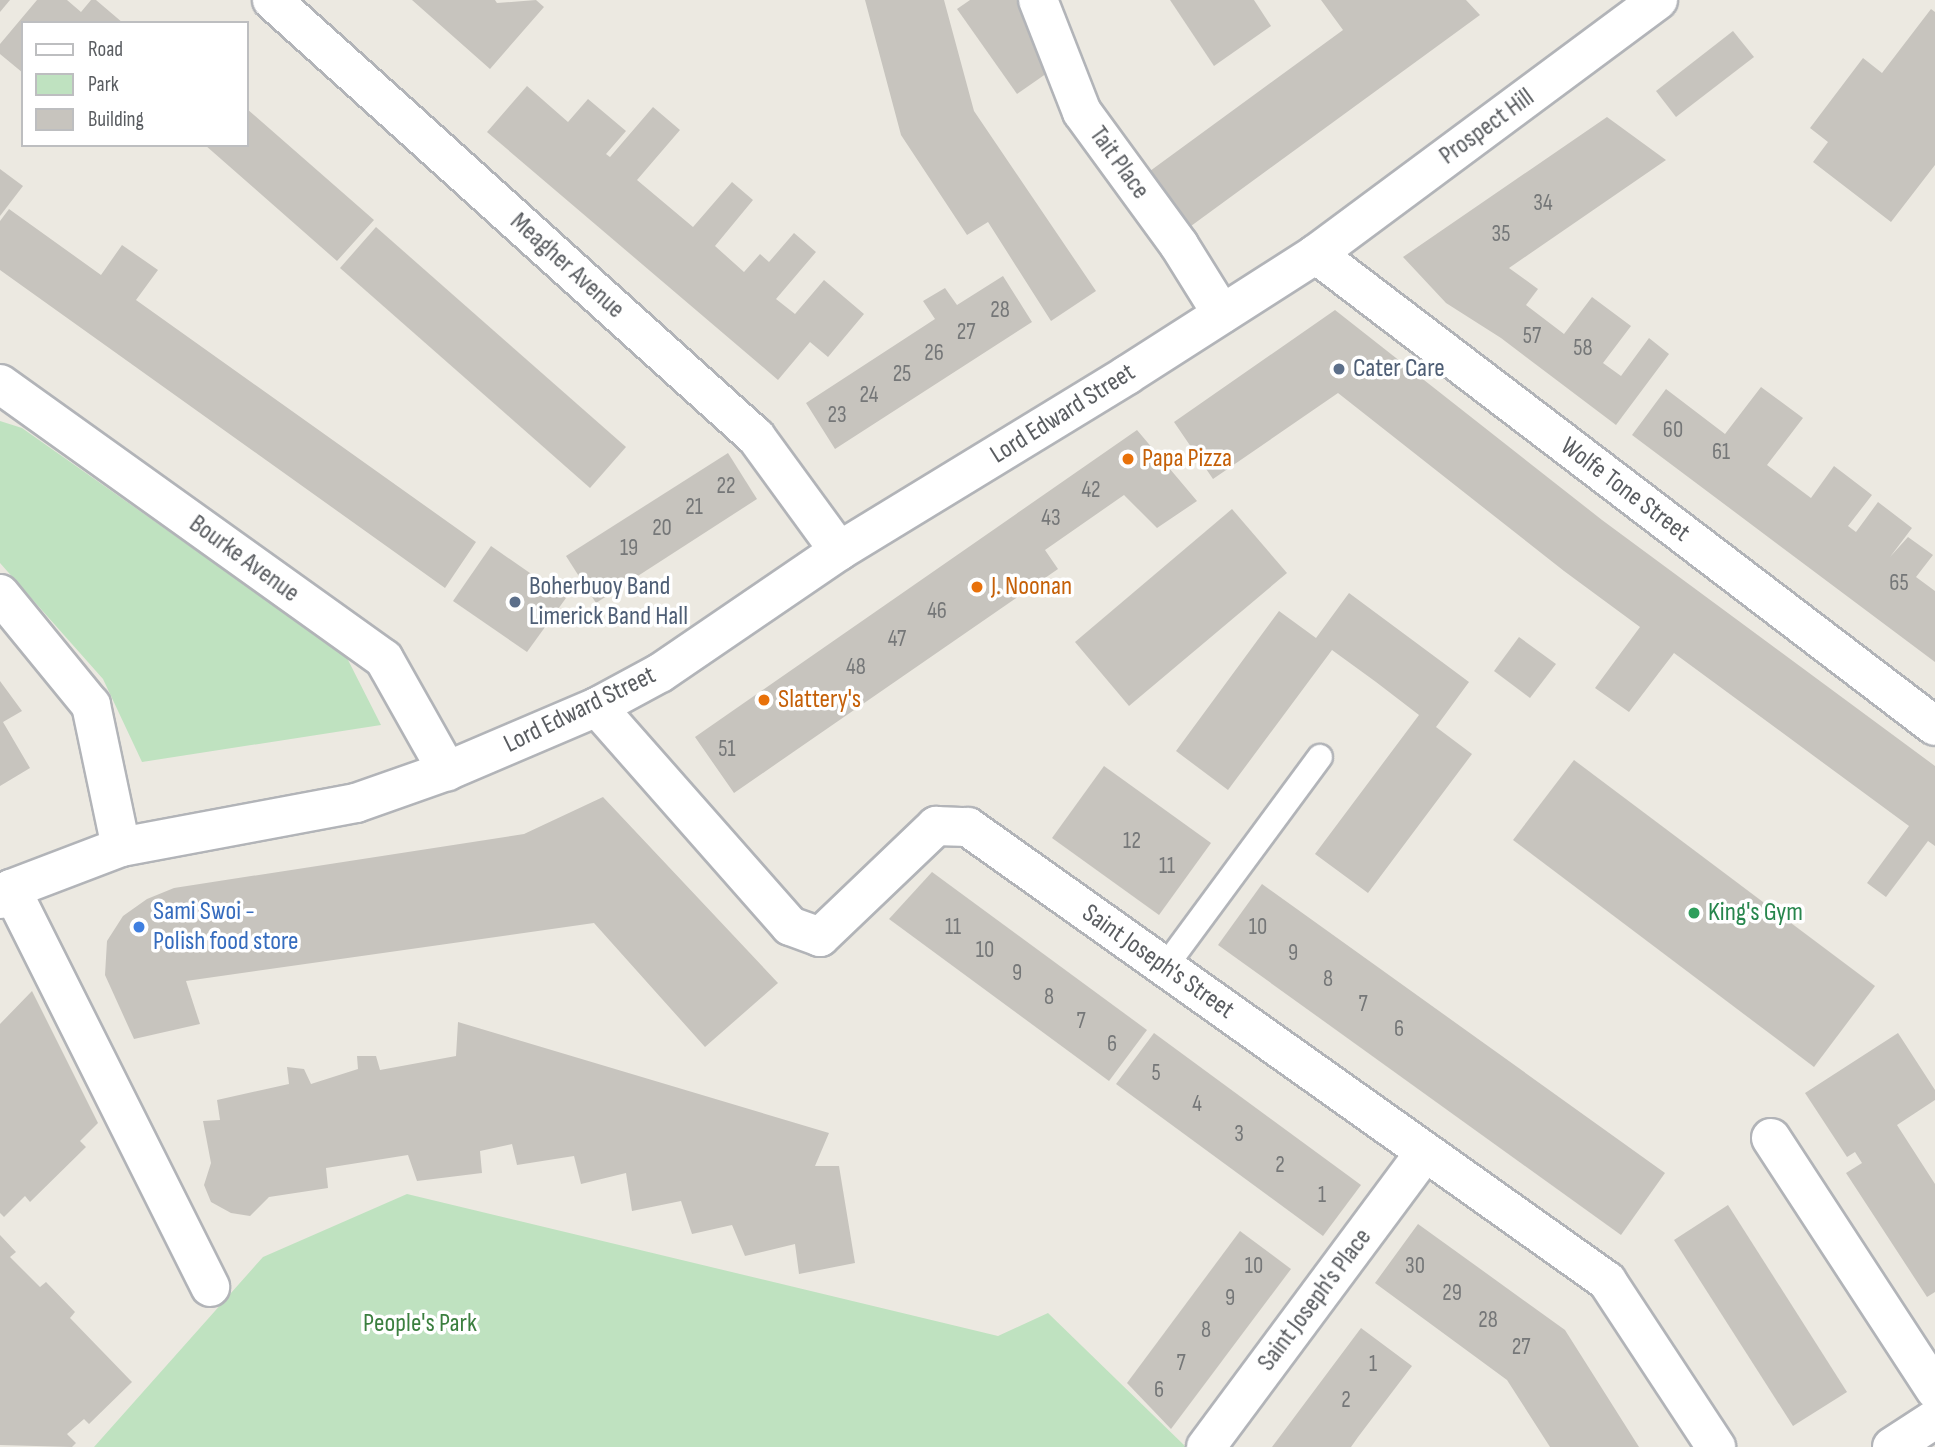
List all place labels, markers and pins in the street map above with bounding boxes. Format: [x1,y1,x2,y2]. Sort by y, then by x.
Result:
place label: Cater Care [1353,353,1445,385]
marker: Cater Care [1331,361,1347,377]
place label: Papa Pizza [1142,443,1232,475]
marker: Papa Pizza [1120,451,1136,467]
place label: Boherbuoy Band Limerick Band Hall [529,571,688,632]
place label: J. Noonan [991,571,1072,603]
marker: J. Noonan [969,579,985,595]
marker: Boherbuoy Band Limerick Band Hall [507,594,523,610]
place label: Slattery's [778,684,861,716]
marker: Slattery's [756,692,772,708]
place label: Sami Swoi - Polish food store [153,896,298,958]
place label: King's Gym [1708,897,1803,929]
marker: King's Gym [1686,905,1702,921]
marker: Sami Swoi - Polish food store [131,919,147,935]

